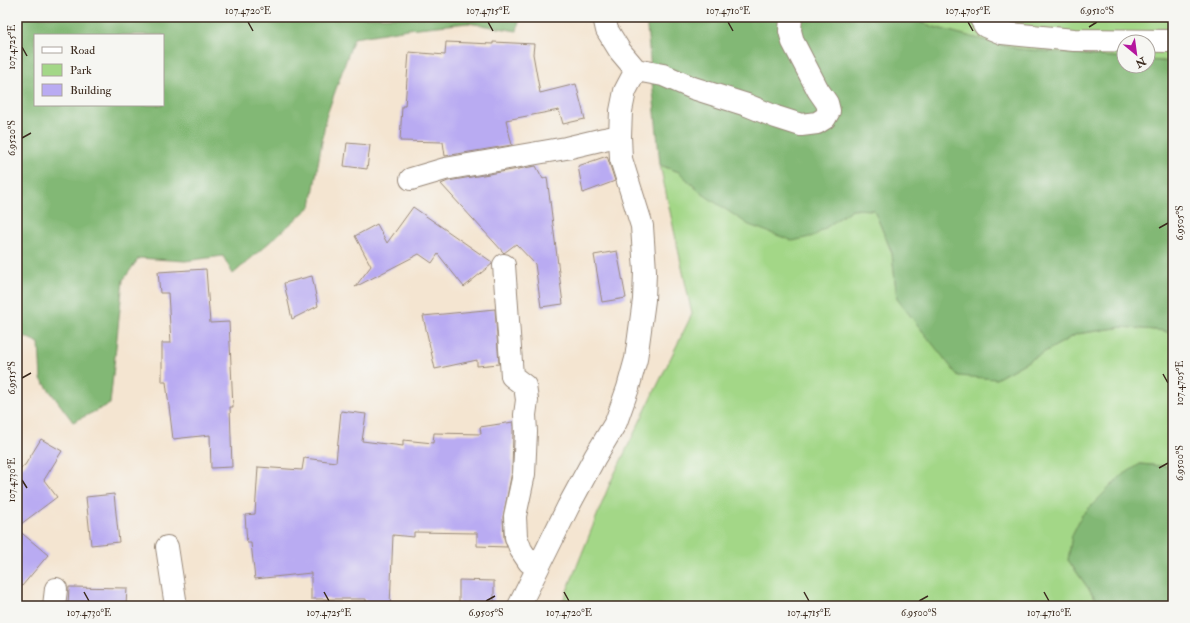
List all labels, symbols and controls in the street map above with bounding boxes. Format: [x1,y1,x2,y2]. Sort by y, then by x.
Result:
text: 107.4720°E [225,5,271,17]
text: 107.4715°E [466,5,510,17]
text: 107.4710°E [706,5,750,17]
text: 107.4705°E [945,5,991,17]
text: 6.9510°S [1080,5,1114,17]
text: 107.4725°E [6,24,18,70]
legend [34,34,164,106]
north arrow [1116,34,1156,74]
text: Road [70,43,95,58]
text: N [1132,54,1149,71]
text: Park [70,63,92,78]
text: Building [70,83,113,98]
text: 6.9520°S [6,120,18,156]
text: 6.9505°S [1174,205,1186,241]
text: 107.4705°E [1174,360,1186,406]
text: 6.9515°S [6,361,18,395]
text: 6.9500°S [1174,445,1186,481]
text: 107.4730°E [6,458,18,502]
text: 107.4730°E [67,607,111,619]
text: 107.4725°E [306,607,352,619]
text: 6.9505°S [468,607,504,619]
text: 107.4720°E [546,607,592,619]
text: 107.4715°E [787,607,831,619]
text: 6.9500°S [901,607,937,619]
text: 107.4710°E [1027,607,1071,619]

